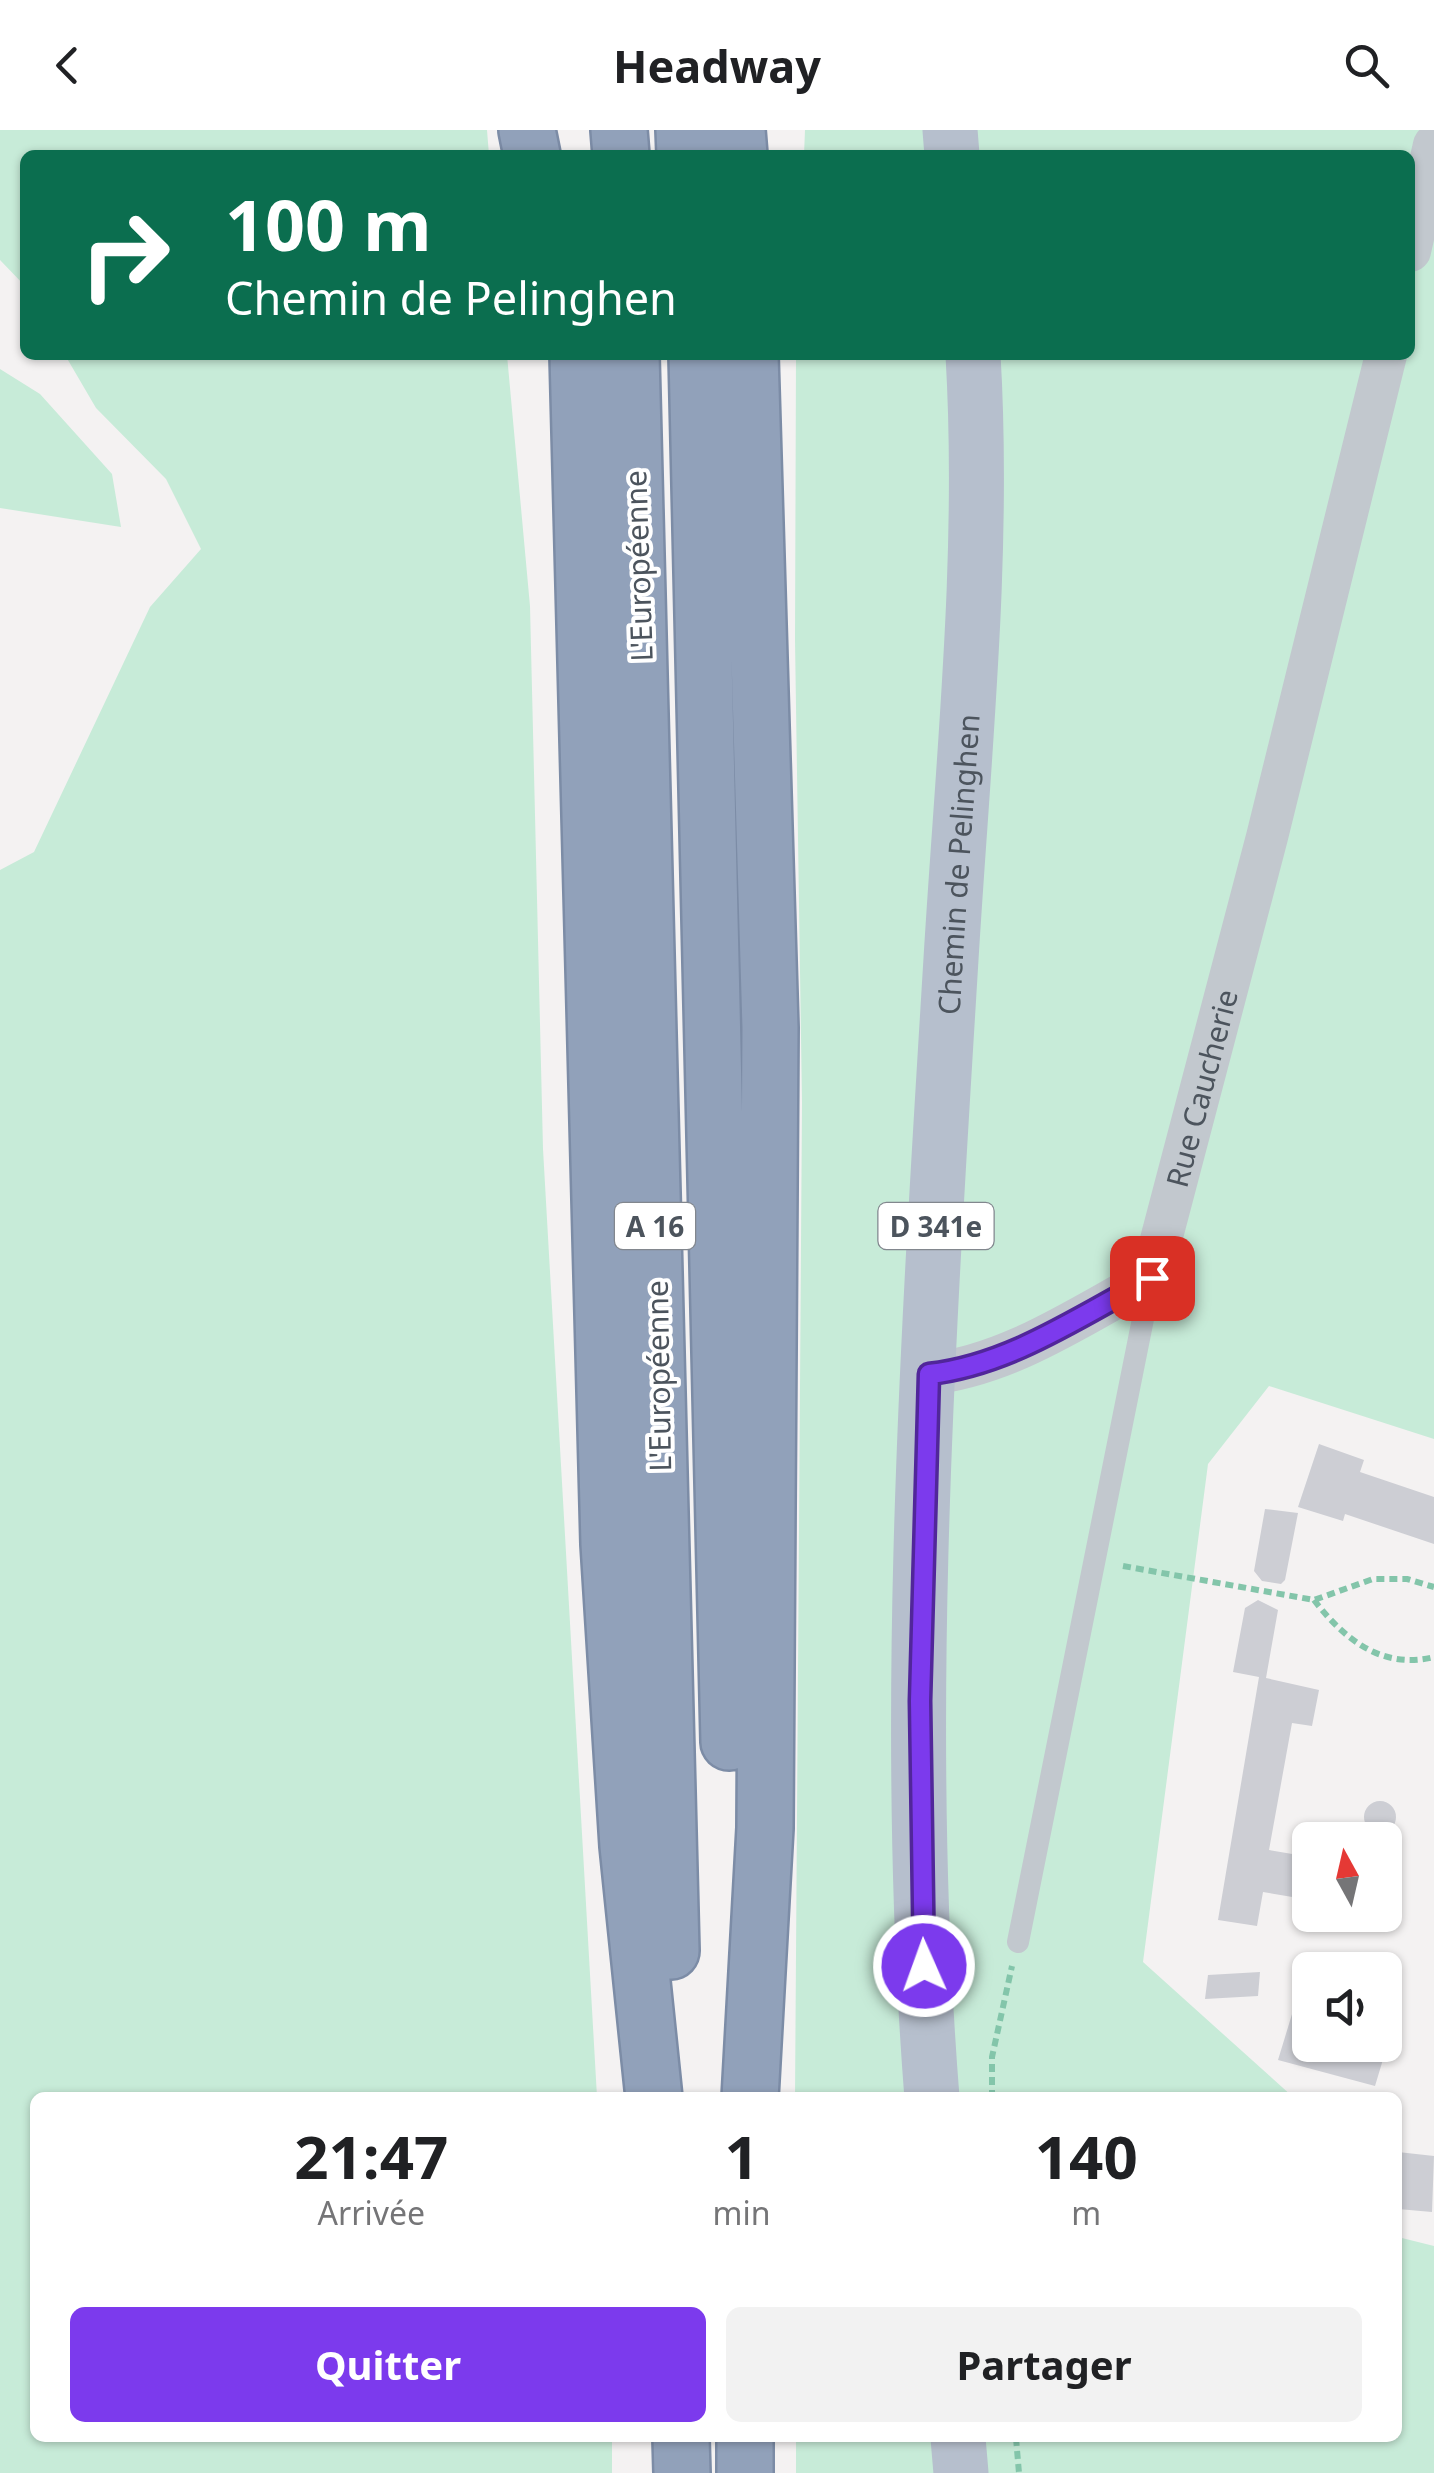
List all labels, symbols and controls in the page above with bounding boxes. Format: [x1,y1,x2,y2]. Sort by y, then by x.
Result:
text: Headway [613,35,821,96]
icon: back [40,38,95,93]
icon: search [1339,38,1394,93]
text: 100 m [225,176,432,272]
icon: right [60,190,190,320]
text: Chemin de Pelinghen [225,267,677,328]
street label: L'Européenne [614,470,662,662]
street label: Chemin de Pelinghen [927,713,988,1016]
street label: Rue Caucherie [1155,985,1247,1192]
road number: A 16 [615,1203,695,1249]
road number: D 341e [878,1203,994,1249]
pin [1110,1236,1195,1321]
icon: arrive [1125,1251,1180,1306]
street label: L'Européenne [636,1280,680,1472]
north arrow [1292,1822,1402,1932]
map controls [1292,1822,1402,2062]
position arrow [872,1914,976,2018]
button: sound [1292,1952,1402,2062]
text: 21:47 [294,2115,448,2197]
text: 1 [724,2115,759,2197]
text: 140 [1035,2115,1138,2197]
text: Arrivée [318,2191,425,2234]
text: min [713,2191,771,2234]
text: m [1071,2191,1101,2234]
button: Quitter [70,2307,706,2422]
button: Partager [726,2307,1362,2422]

